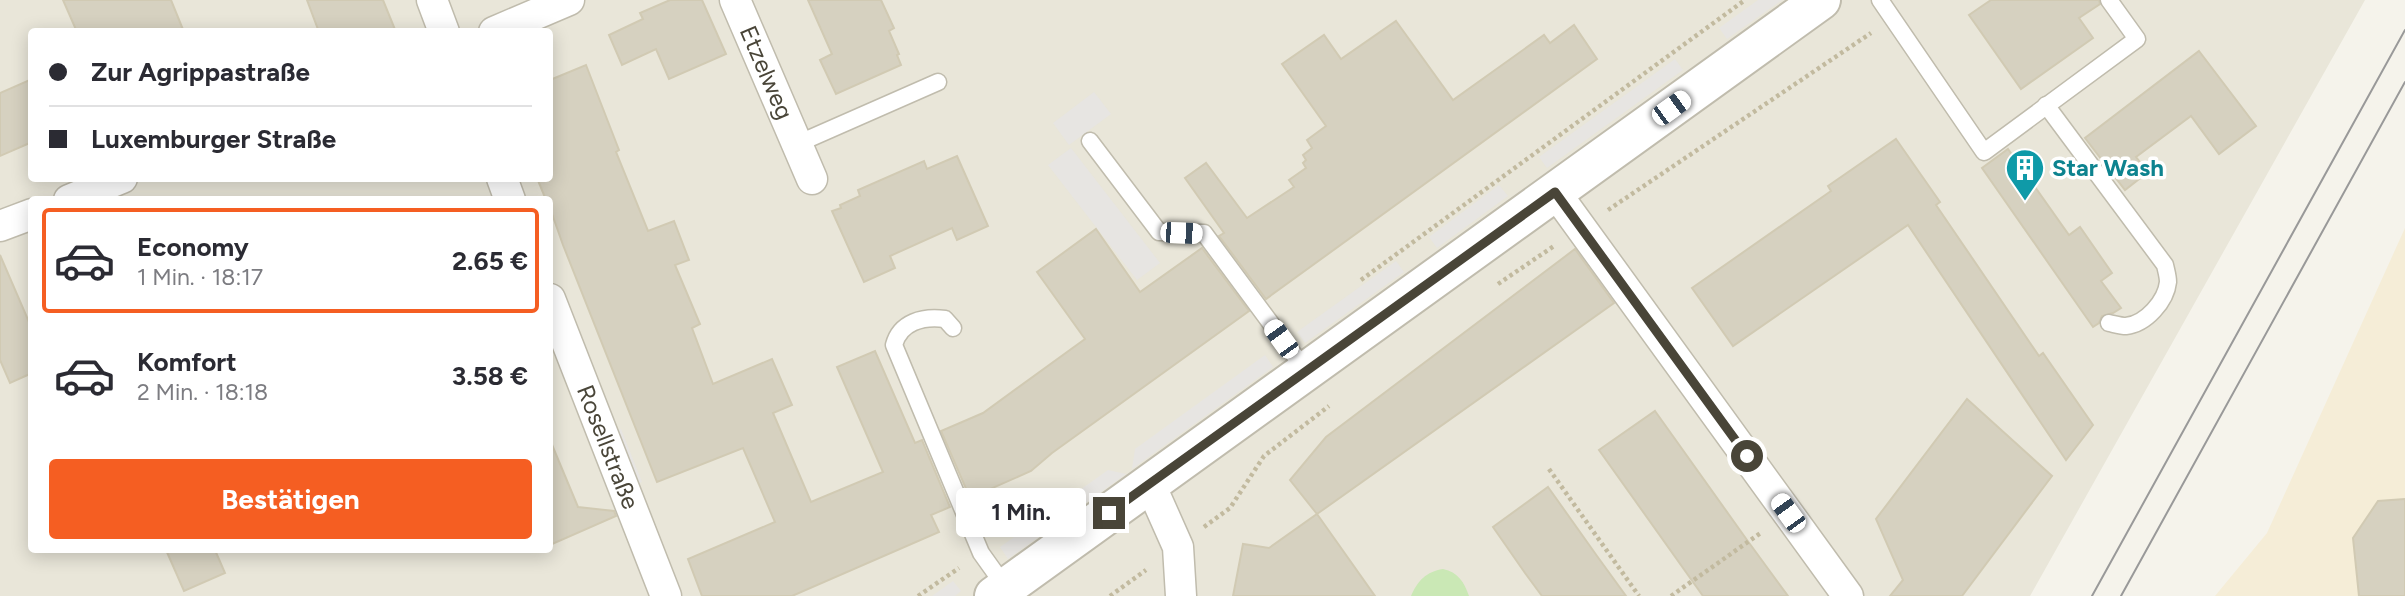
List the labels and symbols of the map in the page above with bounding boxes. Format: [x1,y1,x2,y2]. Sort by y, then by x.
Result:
street label: Etzelweg [734,21,800,124]
car [1648,87,1695,129]
building icon: Star Wash [2004,147,2046,202]
place label: Star Wash [2052,153,2164,182]
car [1160,222,1203,244]
car [1261,316,1302,362]
street label: Rosellstraße [571,381,646,513]
route start [1731,440,1763,472]
callout: 1 Min. [955,489,1084,538]
car [1768,490,1809,536]
route end [1093,497,1125,529]

